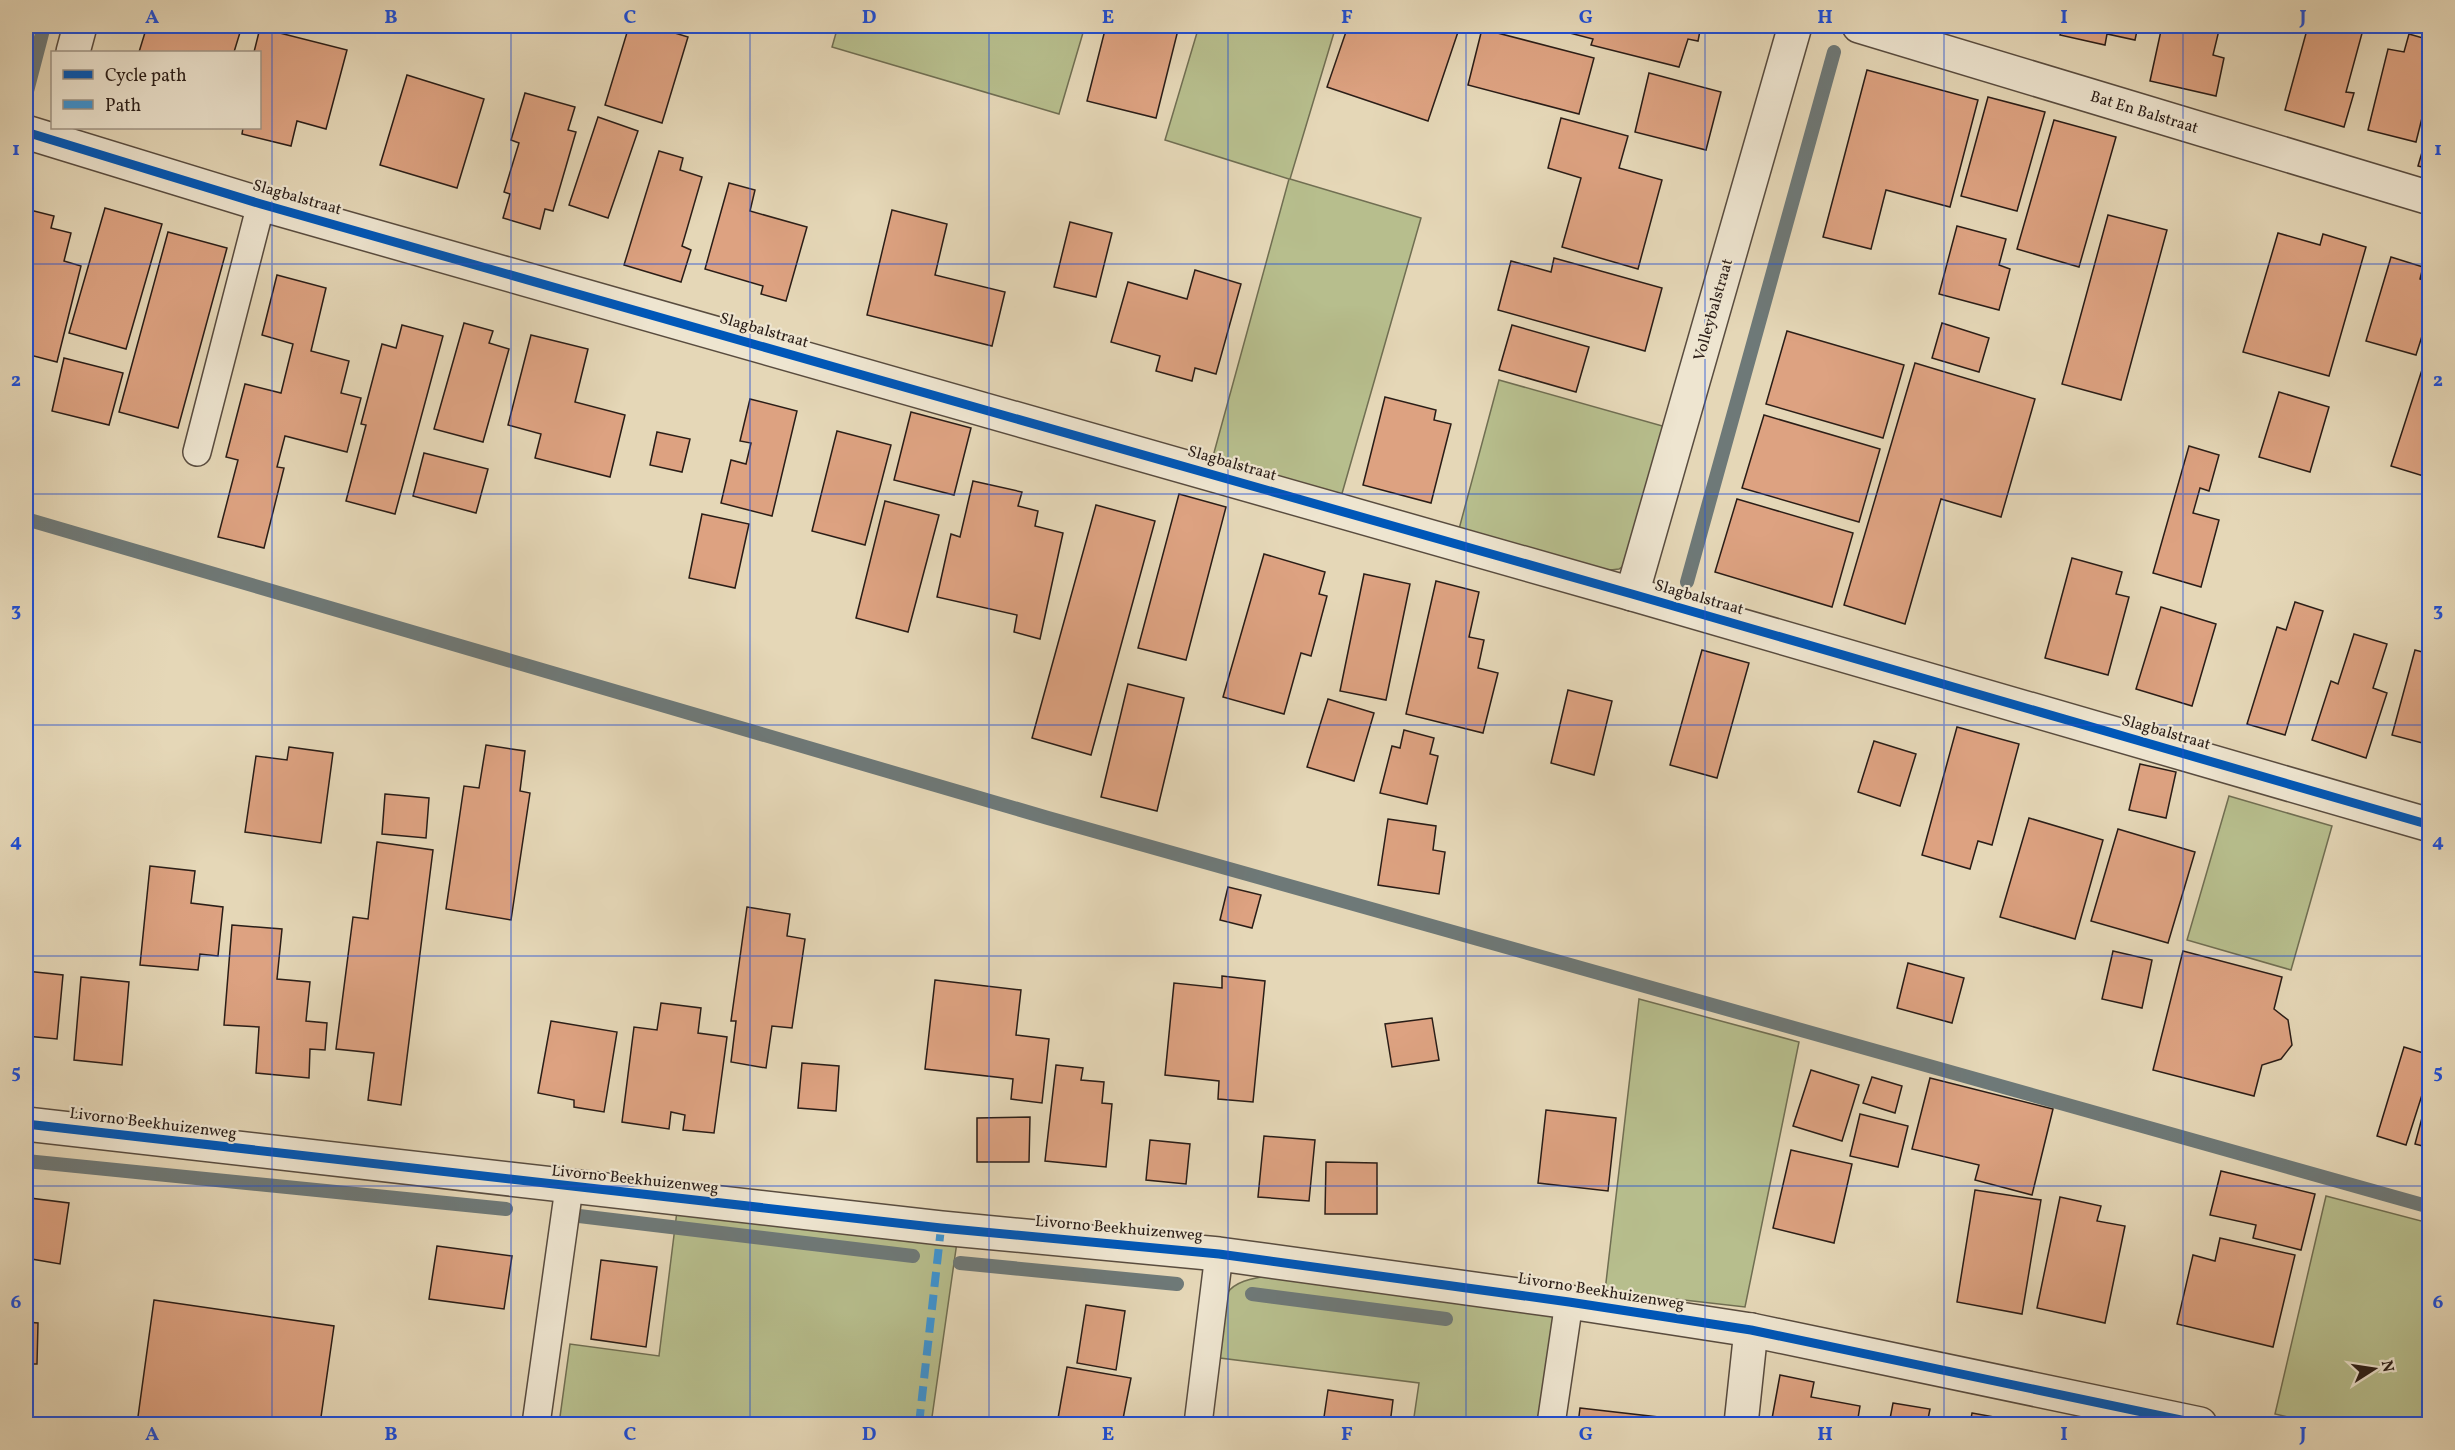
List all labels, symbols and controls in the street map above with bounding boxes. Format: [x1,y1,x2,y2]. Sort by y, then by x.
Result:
text: A [145,4,159,32]
text: B [384,4,398,32]
text: C [624,4,637,32]
text: D [862,4,876,32]
text: E [1102,4,1114,32]
text: F [1341,4,1353,32]
text: G [1579,4,1593,32]
text: H [1817,4,1833,32]
text: I [2060,4,2068,32]
text: J [2298,4,2307,32]
legend [51,51,261,129]
text: Cycle path [105,64,187,89]
street label: Bat En Balstraat [2087,86,2201,140]
text: Path [105,94,141,119]
text: 1 [12,136,20,164]
text: 1 [2434,136,2442,164]
street label: Slagbalstraat [250,175,344,221]
street label: Volleybalstraat [1689,256,1739,364]
street label: Slagbalstraat [717,308,811,354]
text: 2 [11,367,21,395]
text: 2 [2433,367,2443,395]
street label: Slagbalstraat [1185,441,1279,487]
street label: Slagbalstraat [1652,575,1746,621]
text: 3 [11,597,21,625]
text: 3 [2433,597,2443,625]
street label: Slagbalstraat [2119,710,2213,756]
text: 4 [10,828,22,856]
text: 4 [2432,828,2444,856]
text: 5 [11,1059,21,1087]
text: 5 [2433,1059,2443,1087]
street label: Livorno Beekhuizenweg [68,1103,238,1145]
street label: Livorno Beekhuizenweg [550,1160,720,1200]
street label: Livorno Beekhuizenweg [1034,1211,1204,1247]
street label: Livorno Beekhuizenweg [1516,1268,1686,1316]
text: 6 [11,1289,22,1317]
text: 6 [2433,1289,2444,1317]
north arrow [2344,1339,2404,1399]
text: N [2375,1358,2399,1375]
text: A [145,1421,159,1449]
text: B [384,1421,398,1449]
text: C [624,1421,637,1449]
text: D [862,1421,876,1449]
text: E [1102,1421,1114,1449]
text: F [1341,1421,1353,1449]
text: G [1579,1421,1593,1449]
text: H [1817,1421,1833,1449]
text: I [2060,1421,2068,1449]
text: J [2298,1421,2307,1449]

